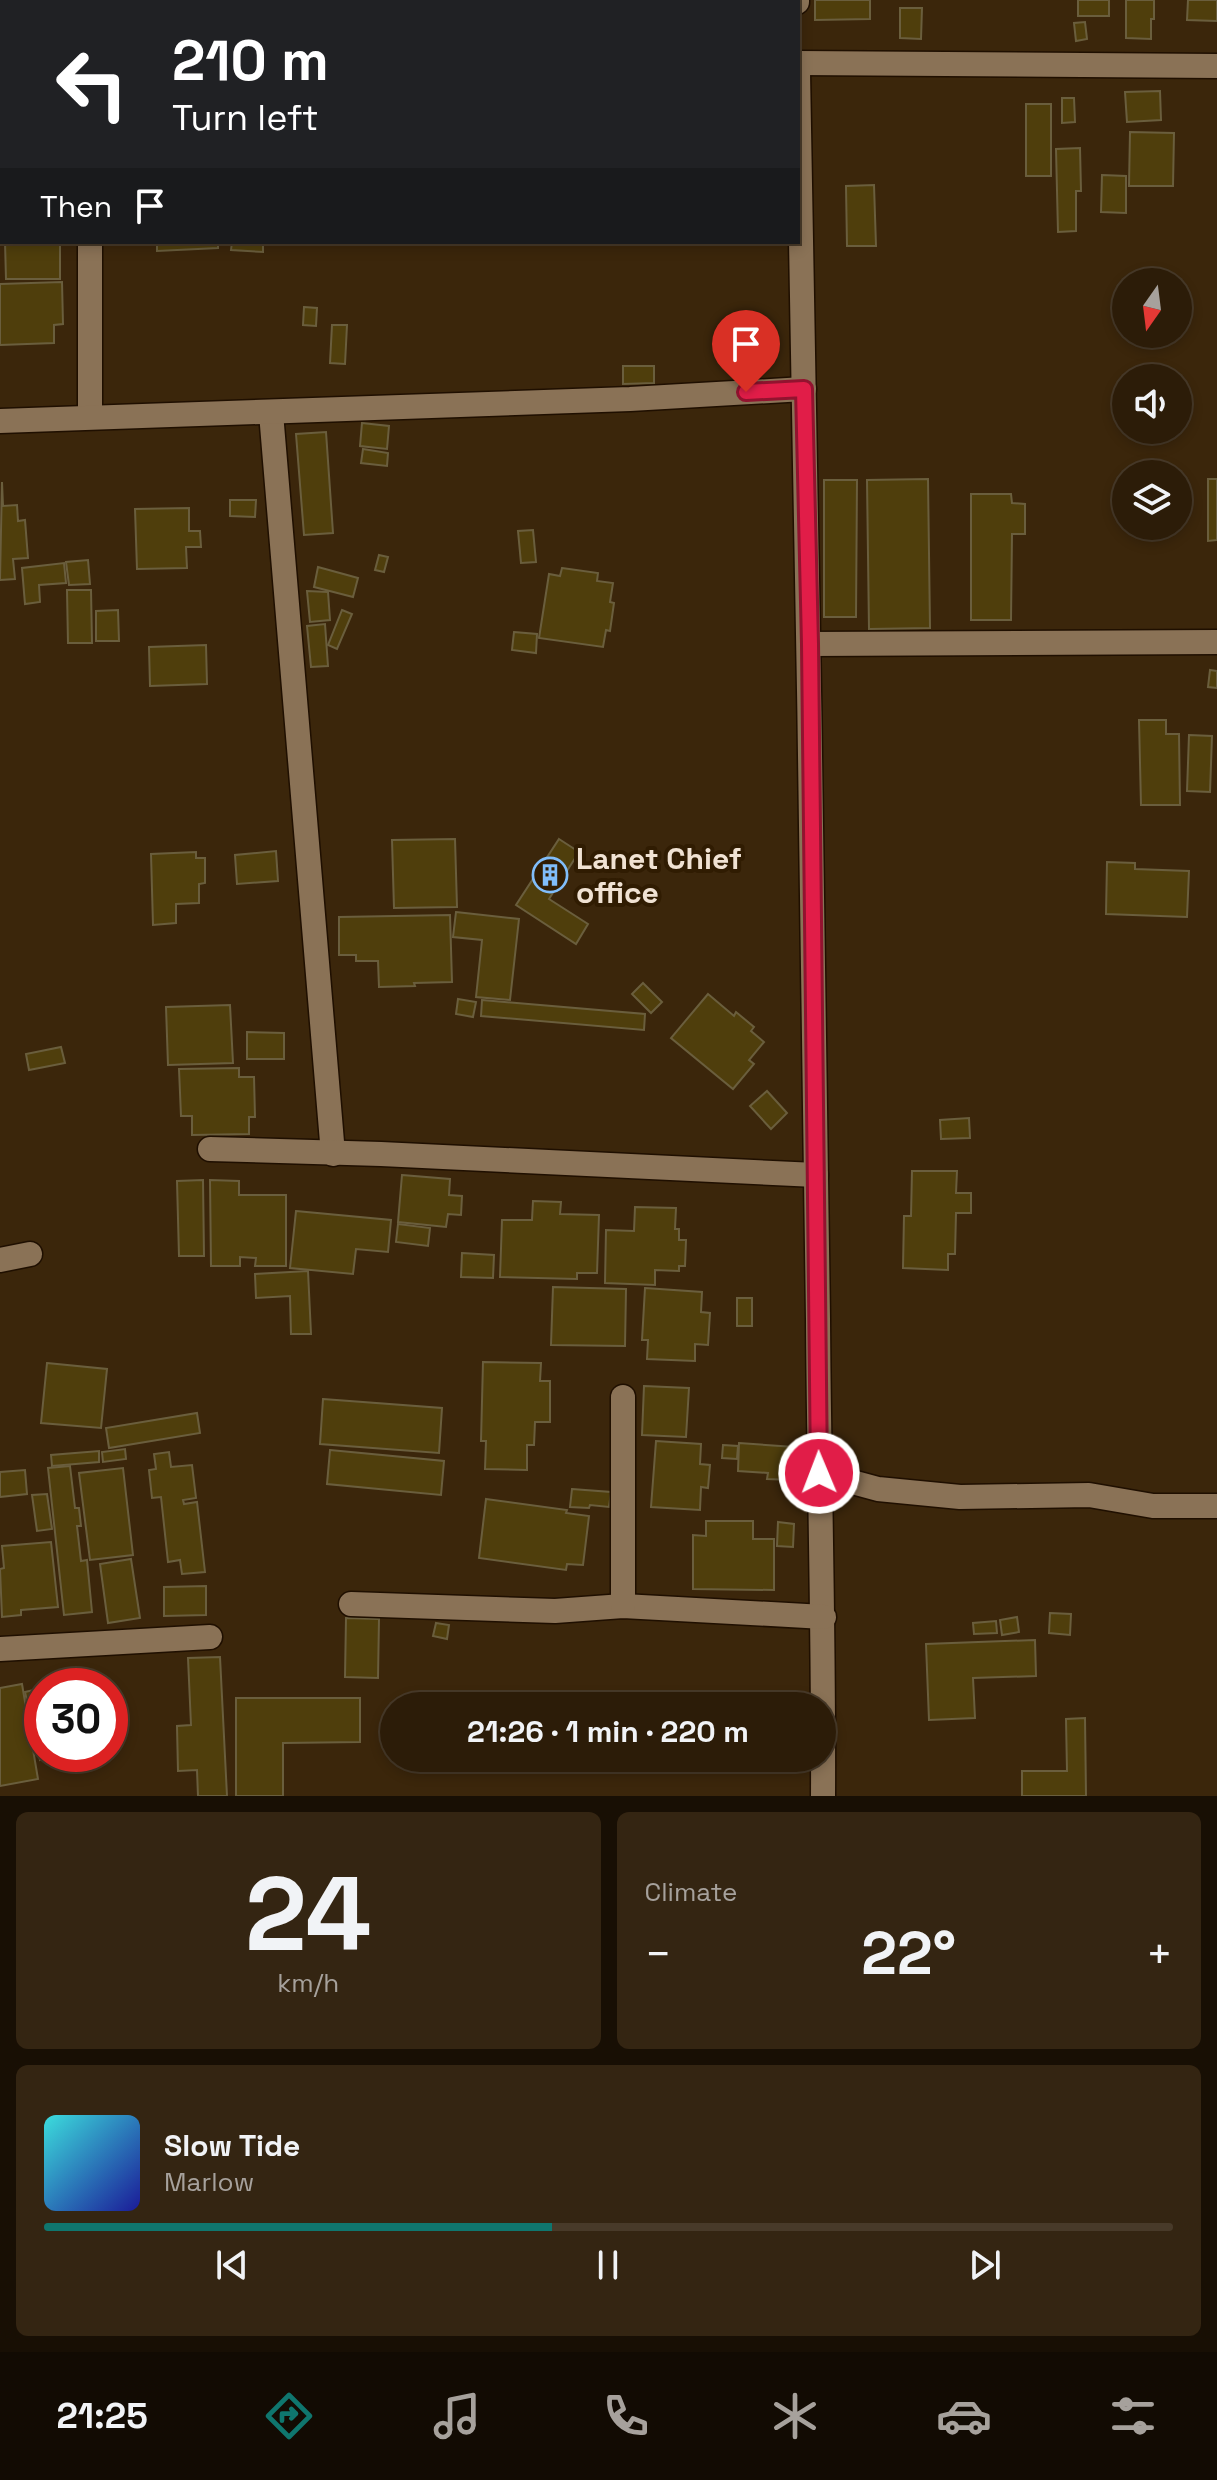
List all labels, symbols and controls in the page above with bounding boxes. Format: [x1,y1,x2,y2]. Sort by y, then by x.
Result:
text: 210 m [172,25,329,96]
icon: left [40,32,144,136]
text: Turn left [172,95,319,141]
icon: arrive [128,184,172,228]
text: Then [40,187,112,226]
north arrow [1112,268,1192,348]
map controls [1112,268,1192,540]
pin [712,310,780,392]
icon: arrive [724,322,768,366]
button: sound [1112,364,1192,444]
button: layers [1112,460,1192,540]
place label: Lanet Chief office [576,839,742,912]
building icon: Lanet Chief office [531,856,569,894]
position arrow [777,1431,861,1515]
speed limit sign: 30 [24,1668,128,1772]
text: 21:26 · 1 min · 220 m [467,1712,749,1751]
text: 24 [245,1848,371,1980]
text: Climate [645,1875,737,1909]
text: 22° [861,1915,956,1992]
text: − [645,1926,672,1982]
text: + [1146,1926,1173,1982]
text: km/h [277,1966,339,2000]
text: Slow Tide [164,2126,300,2165]
text: Marlow [164,2165,254,2199]
icon: previous [210,2243,254,2287]
icon: pause [586,2243,630,2287]
icon: next [963,2243,1007,2287]
icon: directions [261,2388,317,2444]
icon: music [429,2388,485,2444]
icon: phone [598,2388,654,2444]
icon: climate [767,2388,823,2444]
icon: car [936,2388,992,2444]
icon: filters [1105,2388,1161,2444]
text: 21:25 [56,2393,148,2439]

